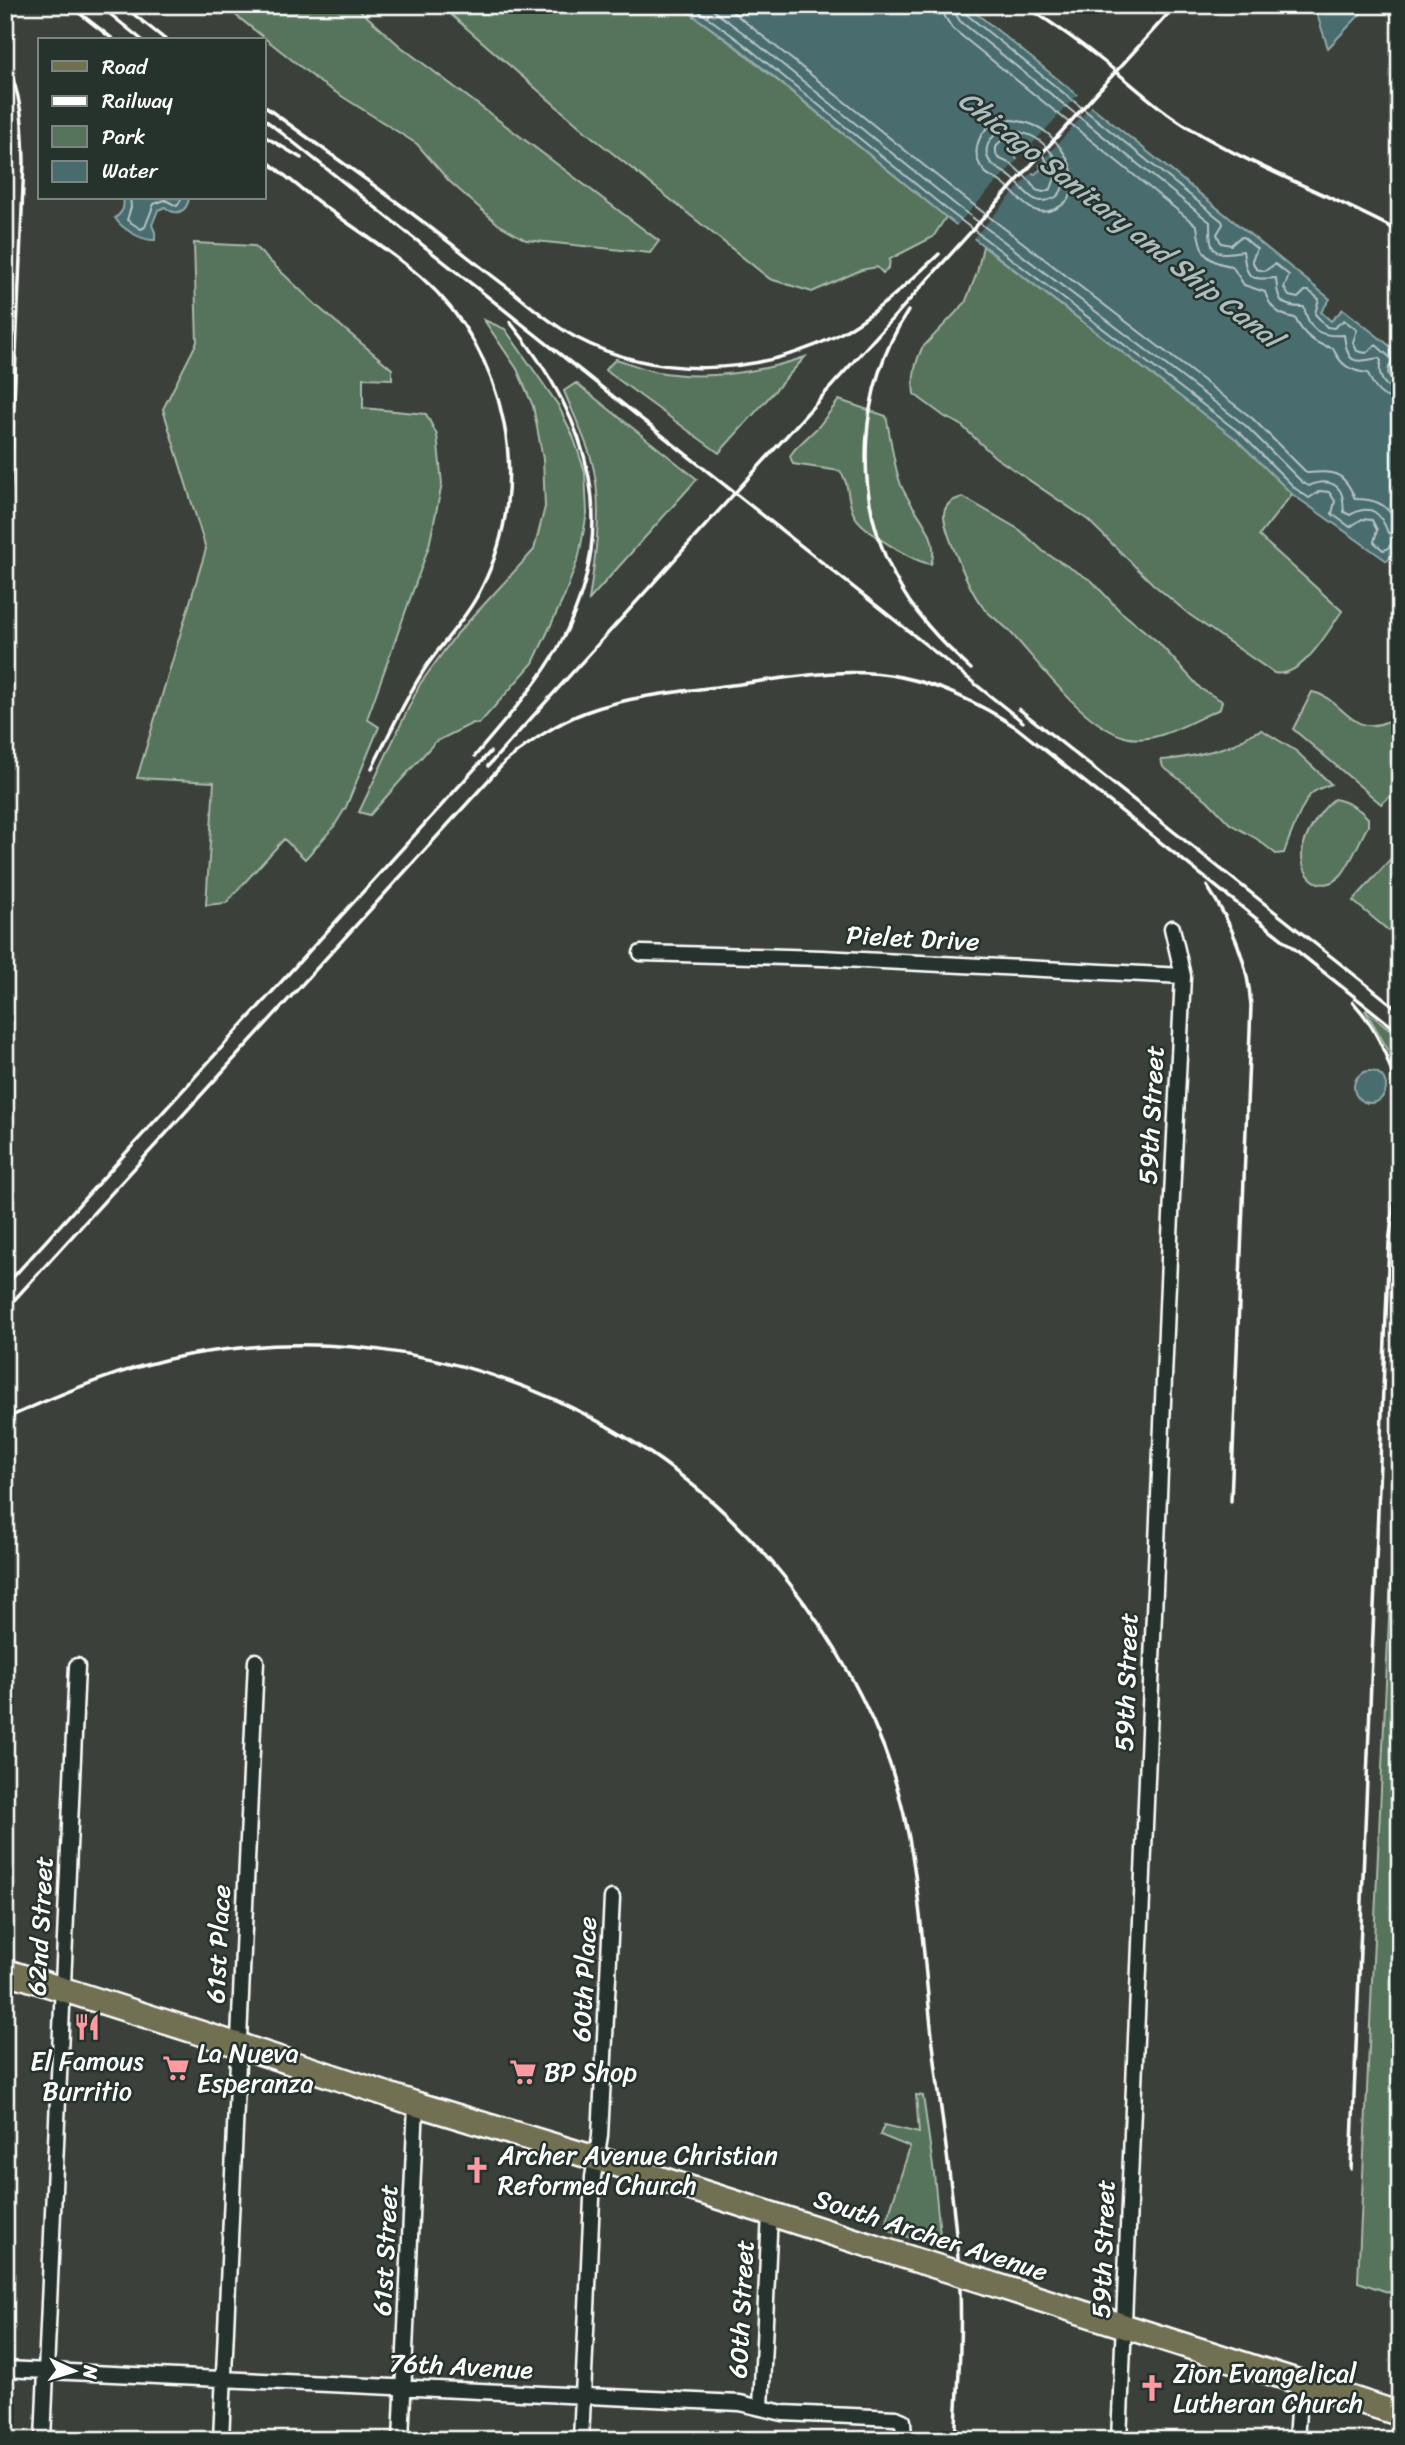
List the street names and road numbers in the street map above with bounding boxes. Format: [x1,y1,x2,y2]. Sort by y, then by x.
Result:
street label: Pielet Drive [845,912,981,964]
street label: 59th Street [1124,1044,1178,1186]
street label: 59th Street [1101,1612,1151,1752]
street label: 62nd Street [13,1855,67,1997]
street label: 61st Place [192,1884,244,2004]
street label: 60th Place [558,1915,610,2043]
street label: South Archer Avenue [808,2175,1054,2295]
street label: 59th Street [1078,2179,1128,2319]
street label: 61st Street [359,2183,411,2317]
street label: 60th Street [714,2239,768,2379]
street label: 76th Avenue [388,2339,535,2393]

